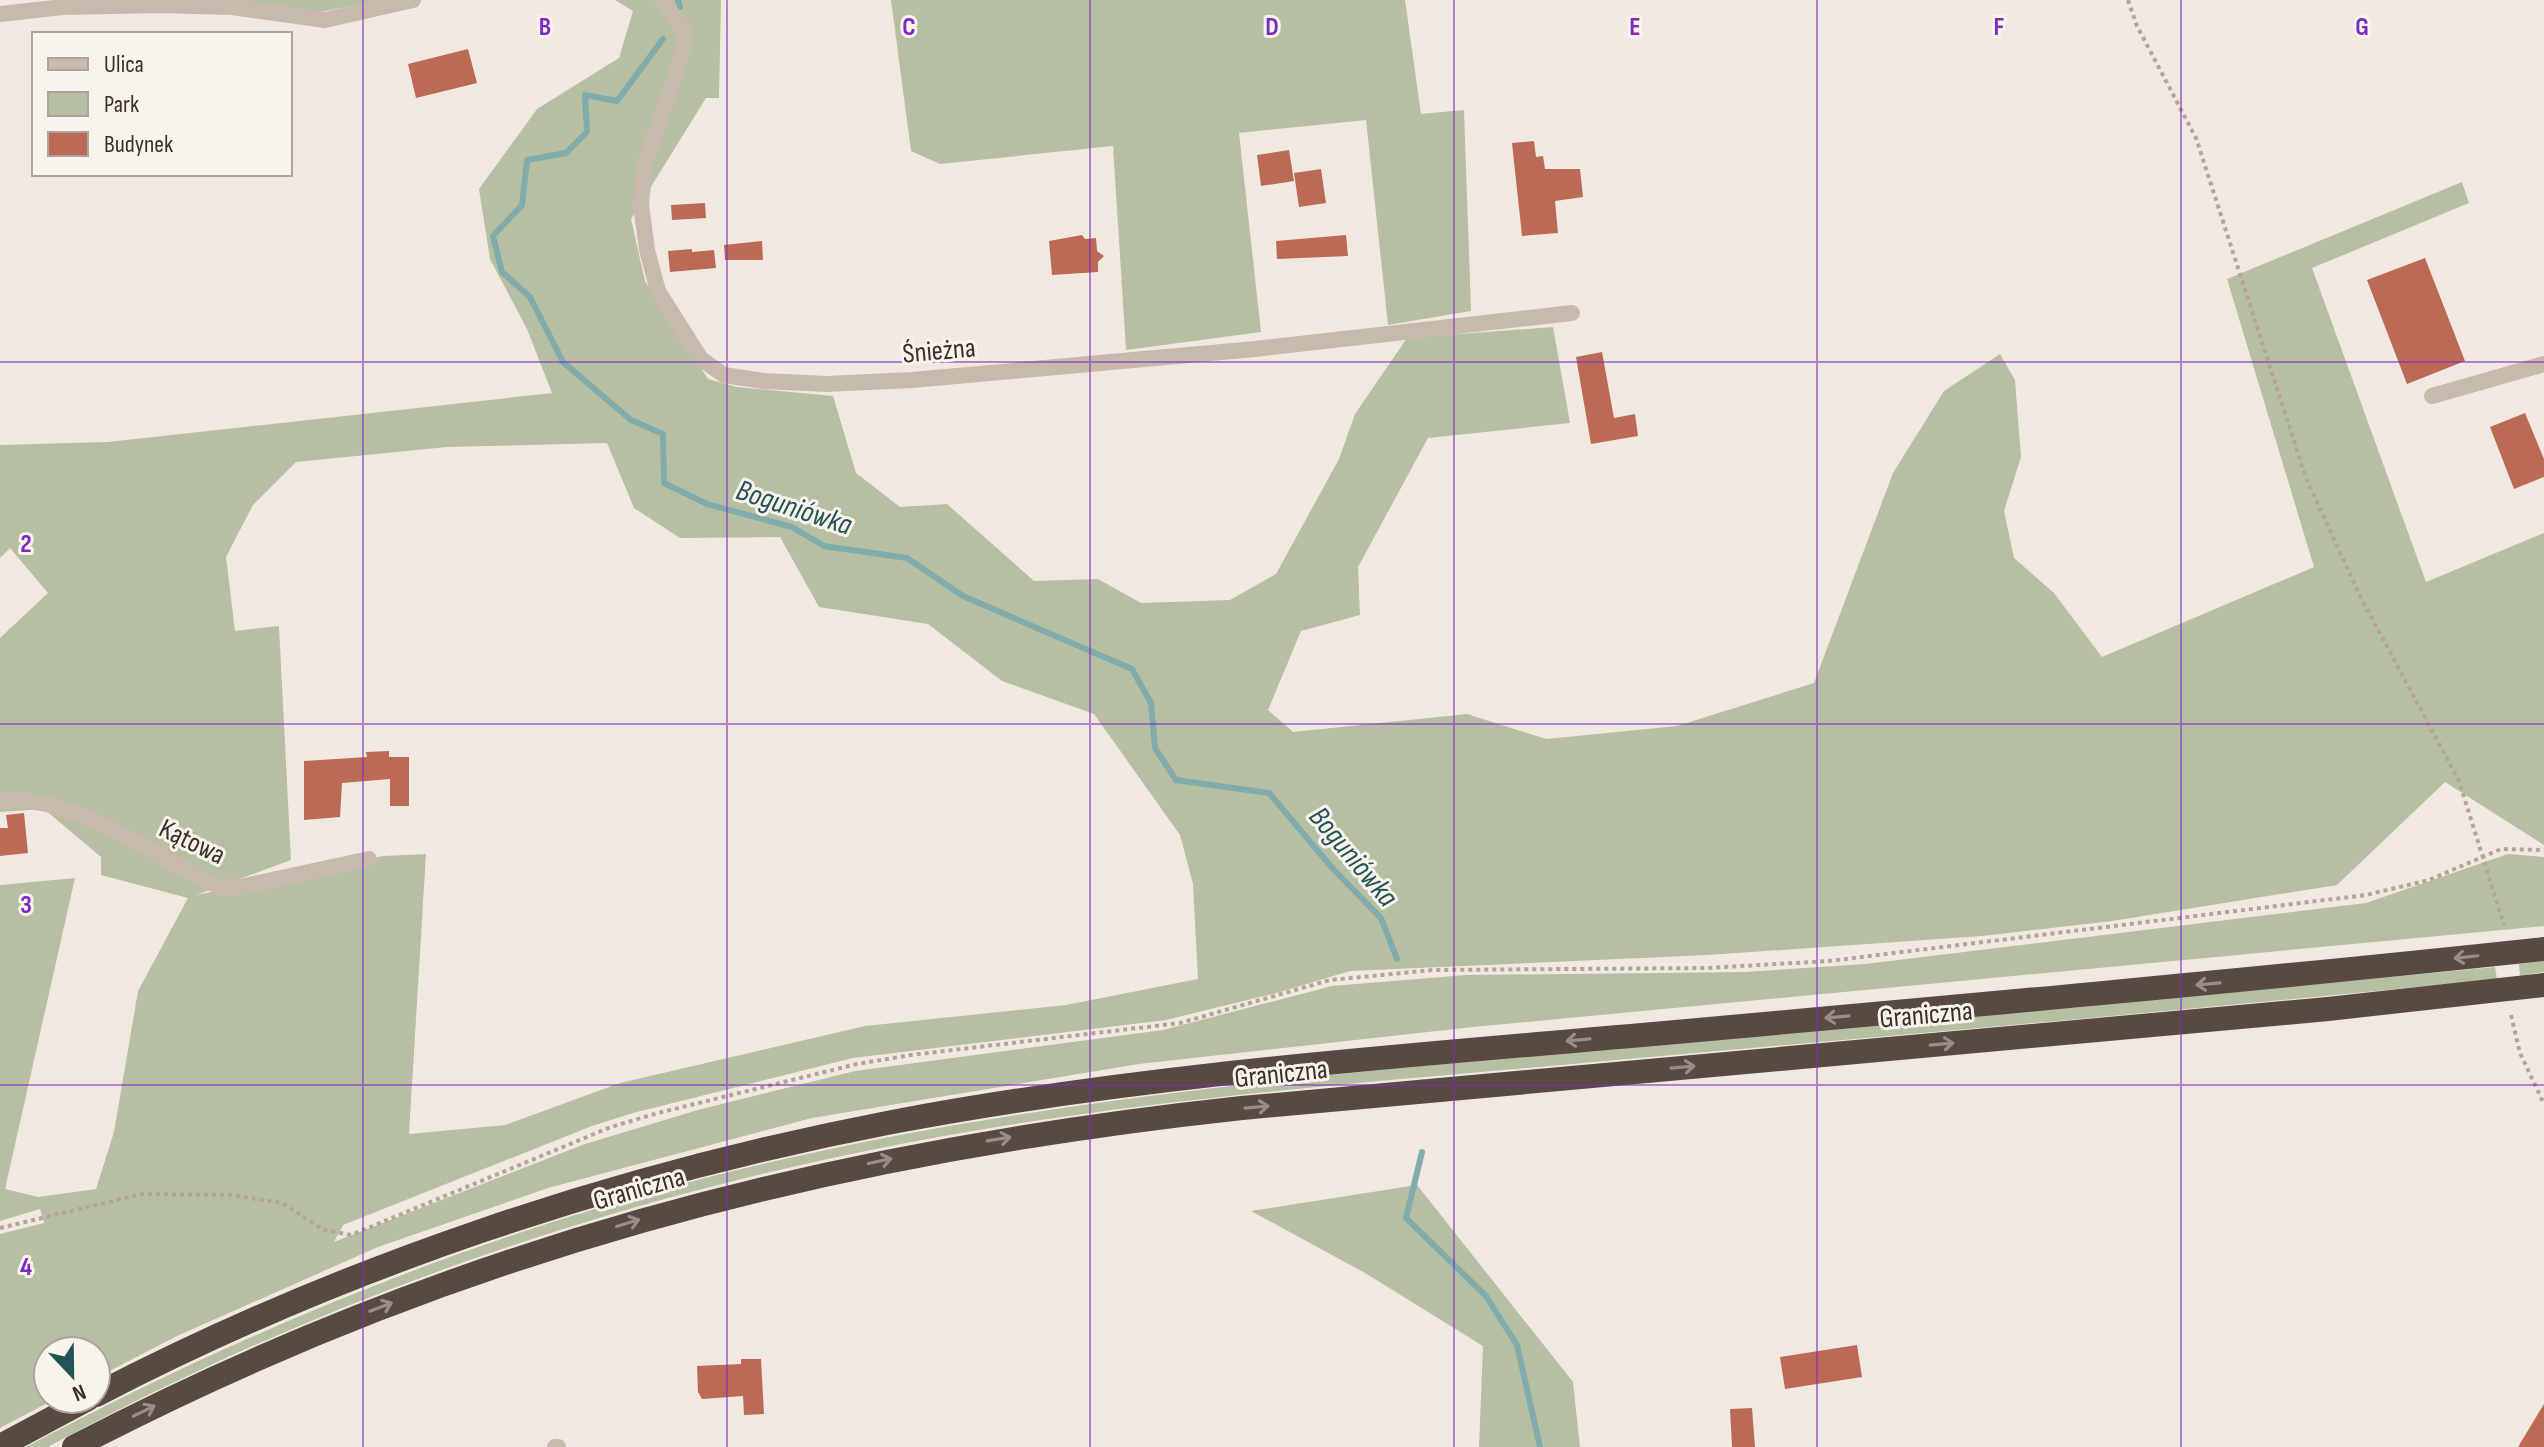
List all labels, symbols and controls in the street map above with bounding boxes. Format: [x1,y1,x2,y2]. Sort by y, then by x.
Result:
text: B [539,12,551,43]
text: C [902,12,916,43]
text: D [1265,12,1279,43]
text: E [1629,12,1641,43]
text: F [1994,12,2005,43]
text: G [2355,12,2369,43]
legend [32,32,292,176]
text: Ulica [104,50,144,79]
text: Park [104,90,139,119]
text: Budynek [104,130,173,159]
street label: Śnieżna [901,331,977,371]
water label: Boguniówka [732,472,856,544]
text: 2 [20,529,32,560]
water label: Boguniówka [1301,800,1405,914]
street label: Kątowa [154,812,230,872]
text: 3 [20,890,32,921]
one-way arrow [2454,950,2480,965]
one-way arrow [2195,976,2222,991]
street label: Graniczna [1878,994,1974,1036]
one-way arrow [1824,1010,1851,1025]
one-way arrow [1565,1033,1592,1048]
one-way arrow [1928,1036,1955,1051]
street label: Graniczna [1233,1053,1329,1095]
one-way arrow [1669,1059,1696,1074]
one-way arrow [1243,1099,1270,1114]
one-way arrow [986,1131,1011,1146]
one-way arrow [867,1153,892,1168]
street label: Graniczna [590,1160,688,1218]
one-way arrow [614,1215,640,1230]
text: 4 [20,1252,32,1283]
one-way arrow [369,1298,393,1313]
north arrow [32,1335,112,1415]
text: N [68,1377,89,1407]
one-way arrow [131,1403,155,1418]

